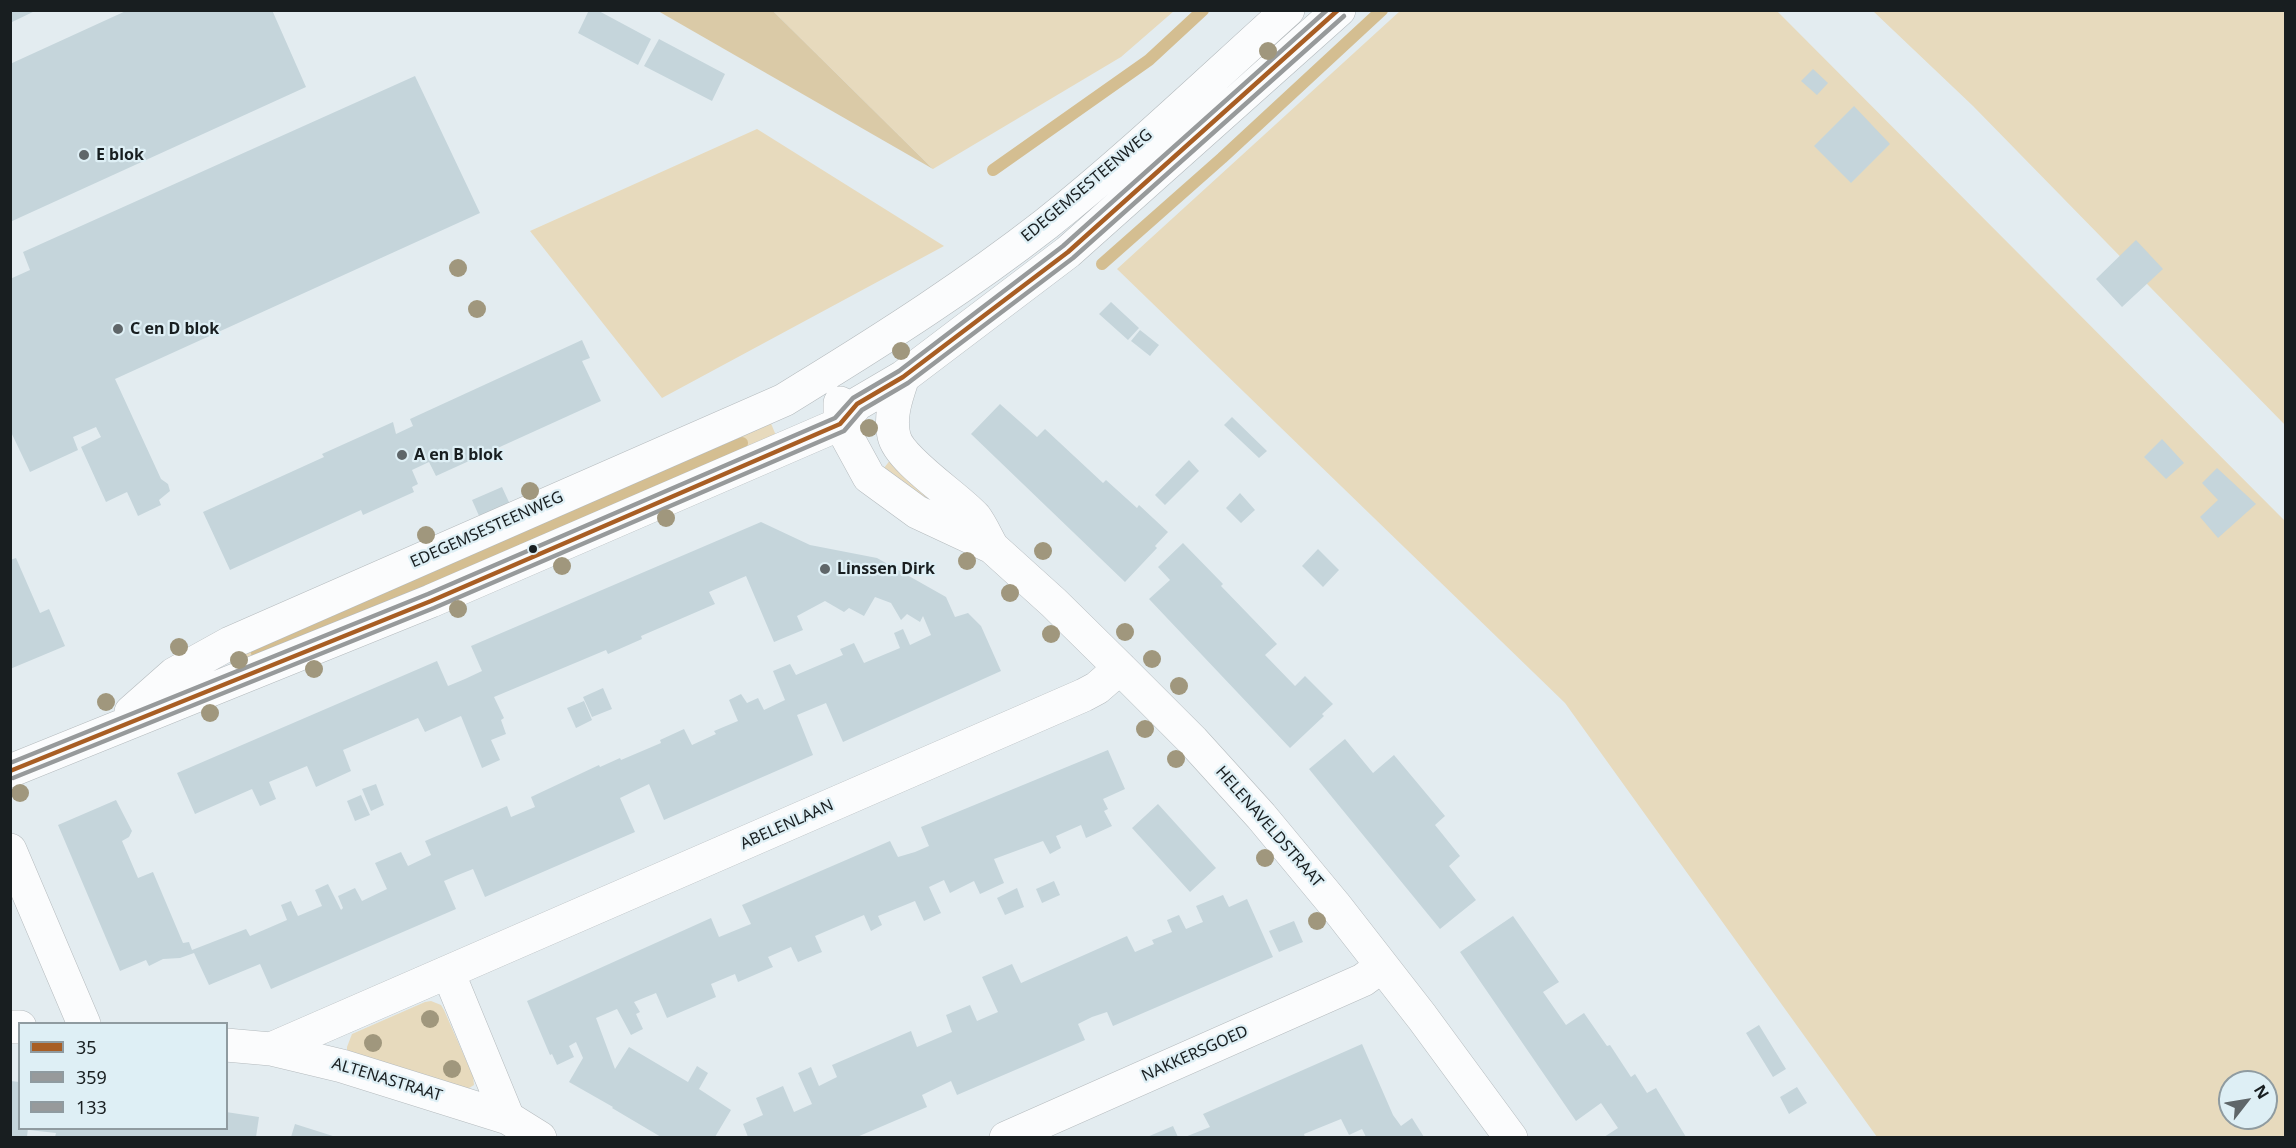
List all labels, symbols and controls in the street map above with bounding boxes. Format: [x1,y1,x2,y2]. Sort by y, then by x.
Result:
street label: EDEGEMSESTEENWEG [1018,126,1156,246]
place label: E blok [96,145,144,165]
marker: E blok [77,148,91,162]
place label: C en D blok [130,319,219,339]
marker: C en D blok [111,322,125,336]
place label: A en B blok [414,445,503,465]
marker: A en B blok [395,448,409,462]
street label: EDEGEMSESTEENWEG [408,488,566,572]
unlabelled marker [527,543,539,555]
place label: Linssen Dirk [837,559,935,579]
marker: Linssen Dirk [818,562,832,576]
street label: HELENAVELDSTRAAT [1211,763,1327,891]
street label: ABELENLAAN [737,796,837,854]
legend [18,1022,228,1130]
street label: NAKKERSGOED [1139,1022,1251,1086]
text: 35 [76,1035,97,1059]
street label: ALTENASTRAAT [330,1054,444,1106]
text: 359 [76,1065,107,1089]
north arrow [2218,1070,2278,1130]
text: N [2249,1081,2274,1103]
text: 133 [76,1095,107,1119]

